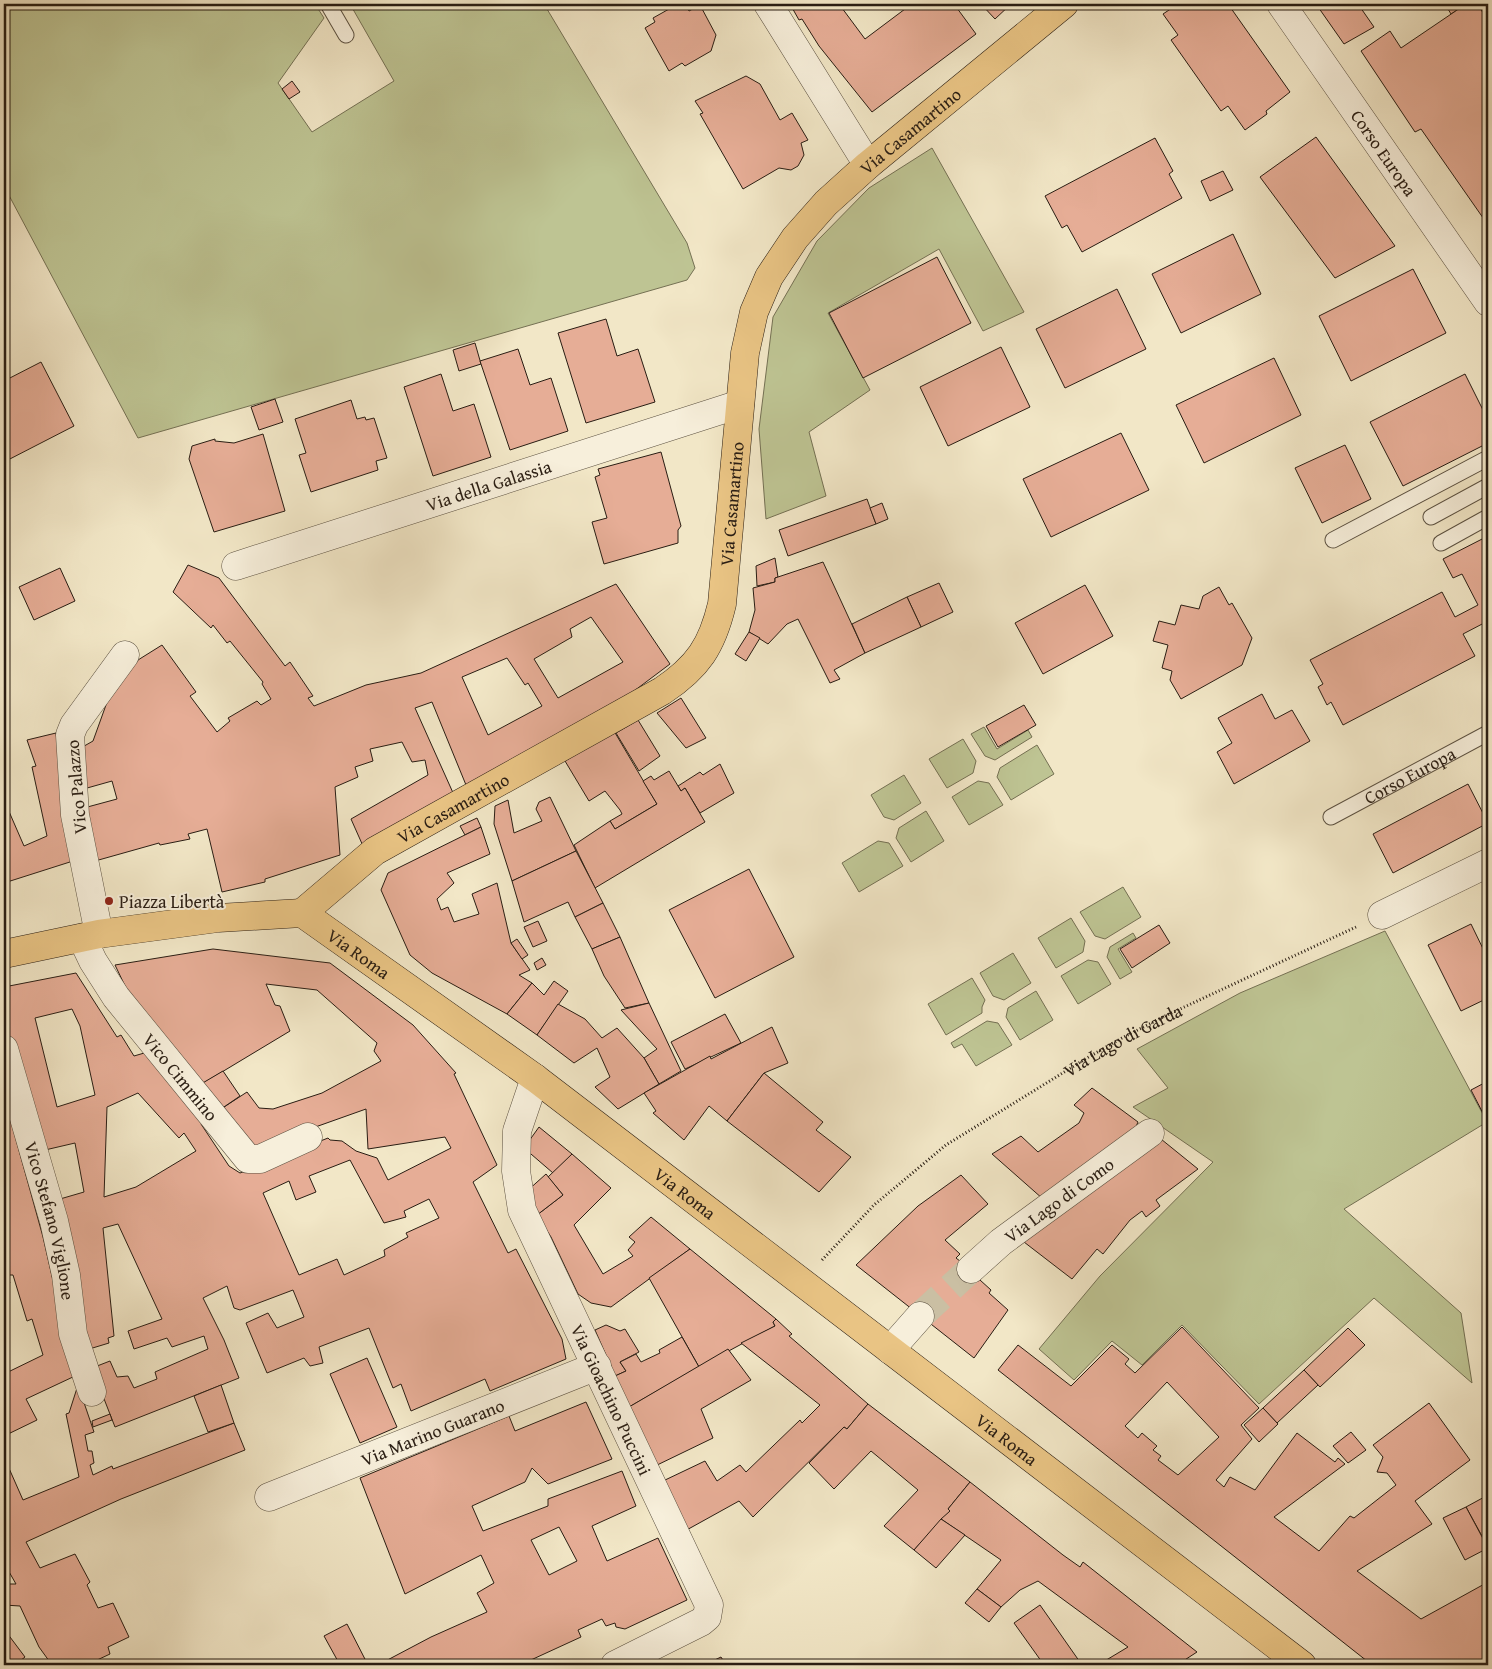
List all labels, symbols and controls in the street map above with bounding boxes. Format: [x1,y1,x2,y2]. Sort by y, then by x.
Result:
street label: Via Casamartino [853,81,967,180]
street label: Corso Europa [1345,104,1424,202]
street label: Via Casamartino [712,440,750,567]
street label: Via della Galassia [422,452,555,518]
street label: Vico Palazzo [58,739,94,835]
street label: Corso Europa [1359,739,1460,811]
street label: Via Casamartino [392,765,514,850]
place label: Piazza Libertà [119,888,225,915]
marker: Piazza Libertà [103,895,115,907]
street label: Via Roma [322,921,397,985]
street label: Via Lago di Garda [1058,996,1187,1083]
street label: Vico Cimmino [137,1027,225,1127]
street label: Vico Stefano Viglione [18,1138,82,1301]
street label: Via Lago di Como [998,1150,1119,1249]
street label: Via Roma [648,1160,722,1226]
street label: Via Gioachino Puccini [564,1319,659,1480]
street label: Via Marino Guarano [357,1391,508,1473]
street label: Via Roma [970,1406,1044,1472]

